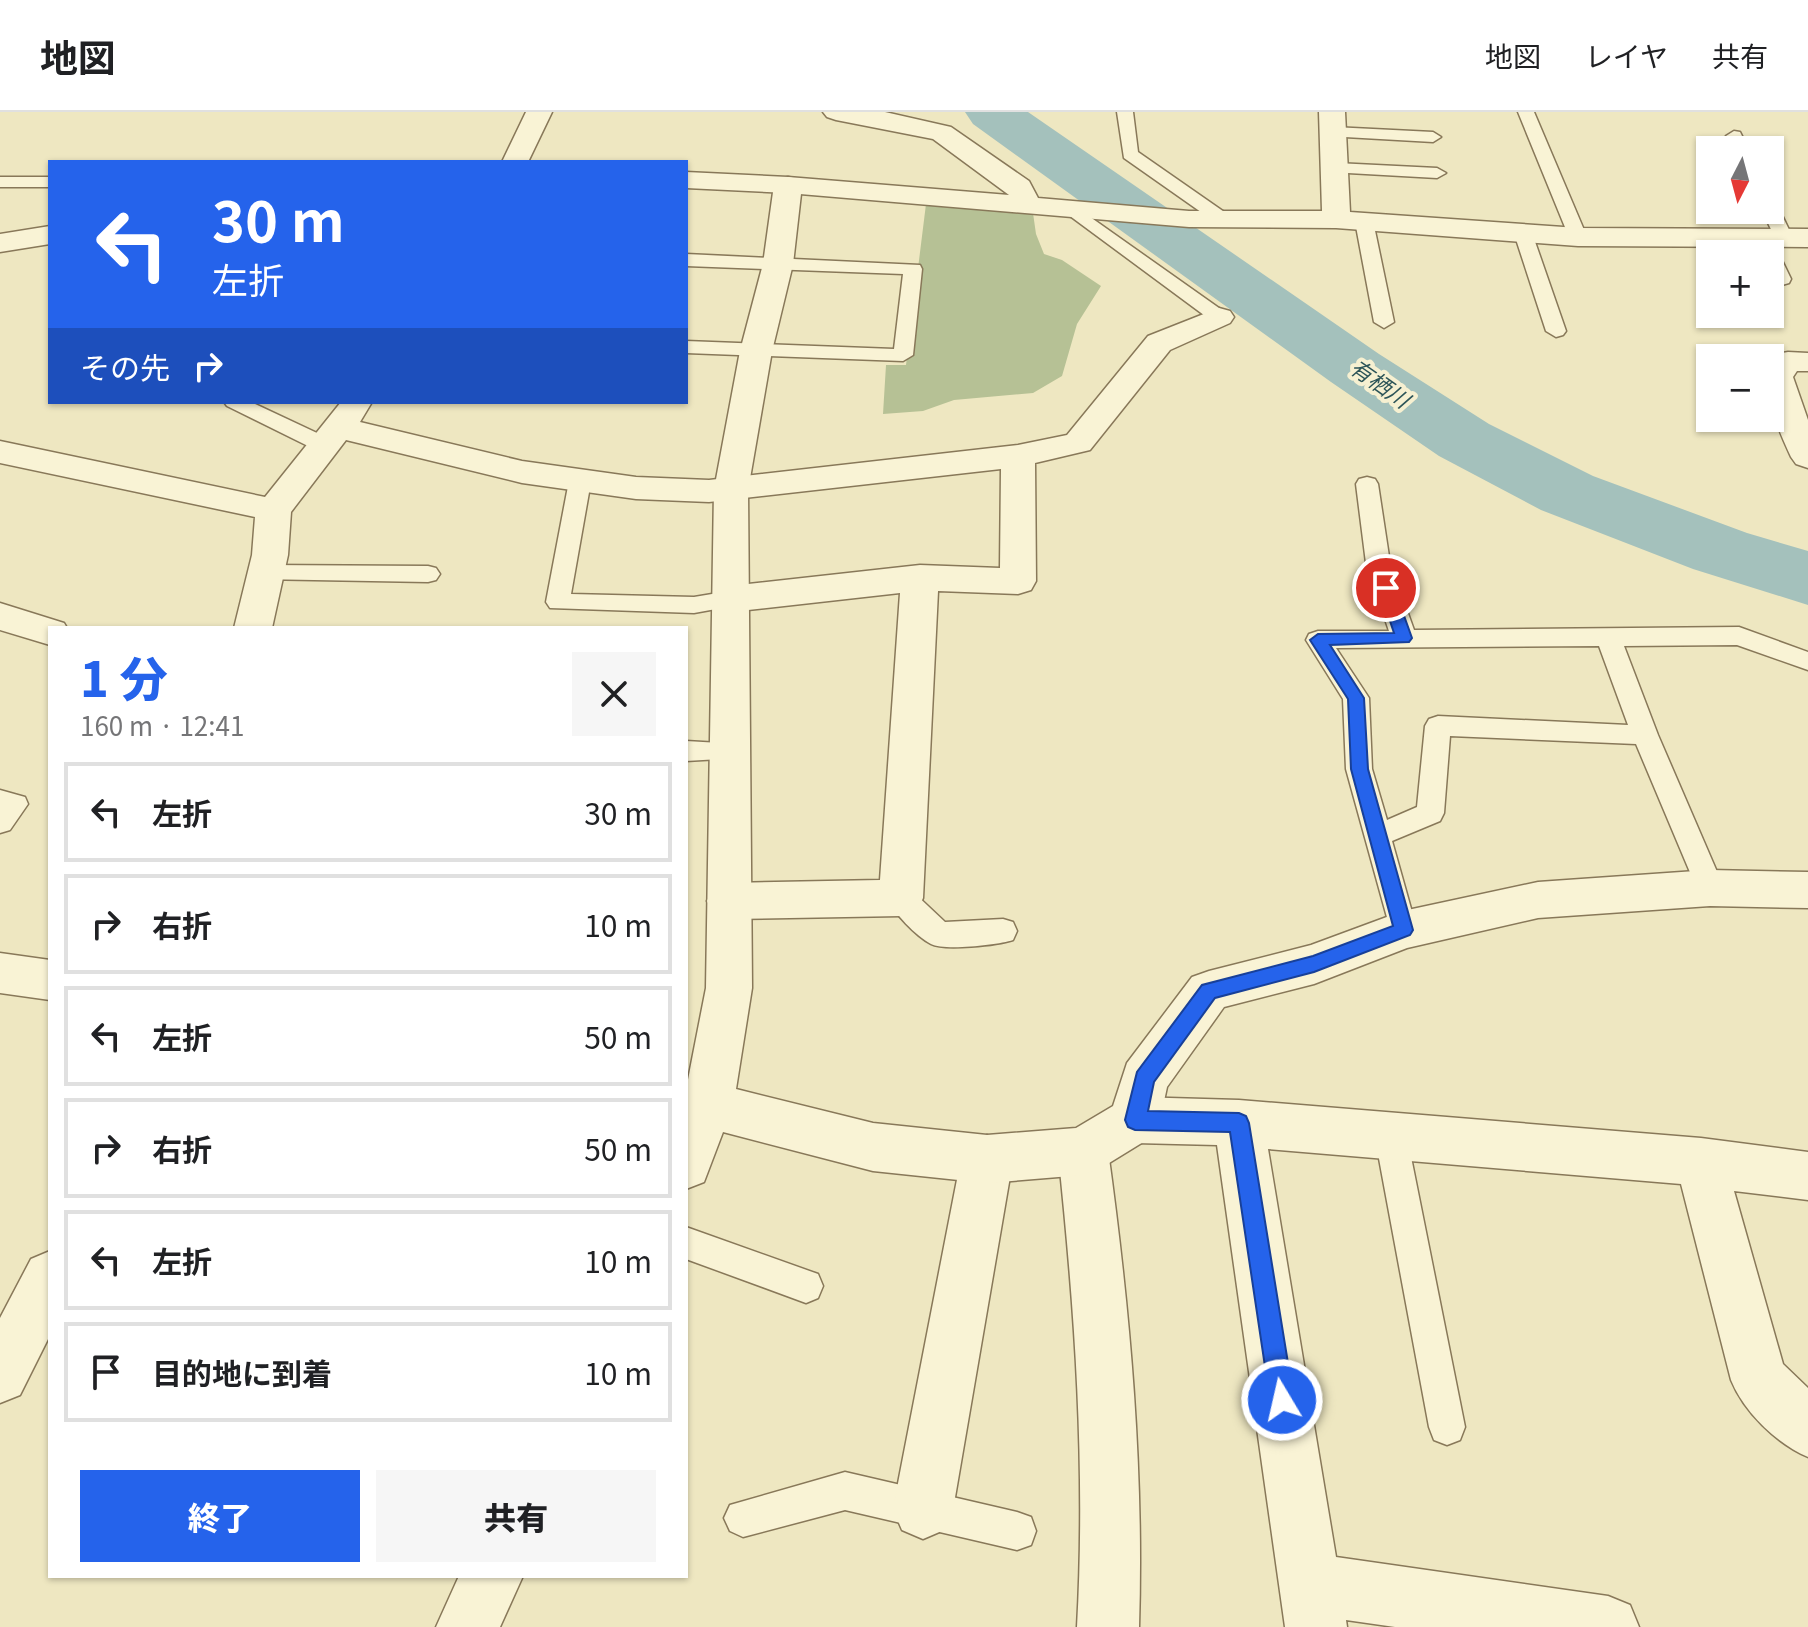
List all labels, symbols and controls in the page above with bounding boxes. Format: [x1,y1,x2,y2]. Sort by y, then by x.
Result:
text: 地図 [40,28,116,83]
text: 地図 [1485,35,1541,75]
text: レイヤ [1585,35,1668,75]
text: 共有 [1712,35,1768,75]
north arrow [1696,136,1784,224]
map controls [1696,136,1784,432]
text: 30 m [212,177,345,258]
icon: left [80,192,184,296]
button: + [1696,240,1784,328]
text: 左折 [212,252,284,304]
text: その先 [80,344,170,388]
icon: right [186,344,230,388]
button: − [1696,344,1784,432]
water label: 有栖川 [1345,350,1419,415]
pin [1352,554,1420,622]
icon: arrive [1364,566,1408,610]
text: 1 分 [80,641,168,711]
button: close [572,652,656,736]
text: 160 m · 12:41 [80,706,244,743]
icon: left [84,790,128,834]
text: 左折 [152,790,212,834]
text: 30 m [584,790,652,834]
icon: right [84,902,128,946]
text: 右折 [152,902,212,946]
text: 10 m [584,902,652,946]
icon: left [84,1014,128,1058]
text: 左折 [152,1014,212,1058]
text: 50 m [584,1014,652,1058]
icon: right [84,1126,128,1170]
text: 右折 [152,1126,212,1170]
text: 50 m [584,1126,652,1170]
icon: left [84,1238,128,1282]
text: 左折 [152,1238,212,1282]
text: 10 m [584,1238,652,1282]
icon: arrive [84,1350,128,1394]
text: 目的地に到着 [152,1350,332,1394]
text: 10 m [584,1350,652,1394]
position arrow [1240,1358,1324,1442]
button: 終了 [80,1470,360,1562]
button: 共有 [376,1470,656,1562]

